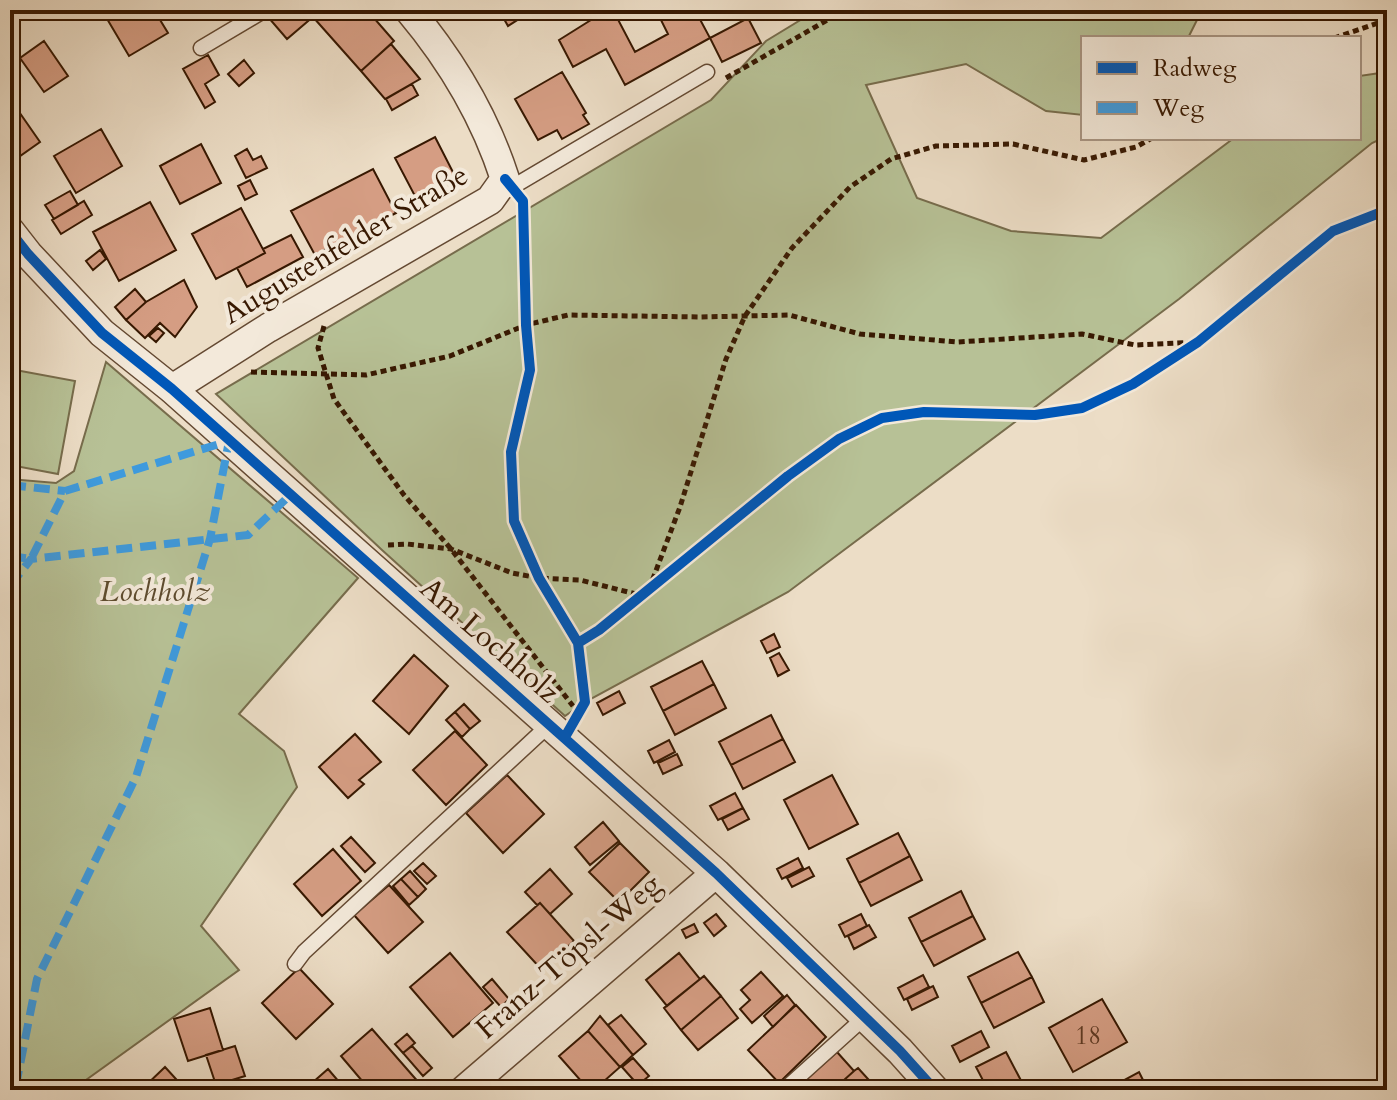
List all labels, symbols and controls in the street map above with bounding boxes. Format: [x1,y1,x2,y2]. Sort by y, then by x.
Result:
legend [1081,36,1361,140]
text: Radweg [1153,52,1237,85]
text: Weg [1152,92,1204,125]
street label: Augustenfelder Straße [215,155,476,334]
street label: Am Lochholz [411,568,569,713]
park label: Lochholz [100,571,210,612]
street label: Franz-Töpsl-Weg [467,864,670,1048]
house number: 18 [1075,1018,1101,1053]

